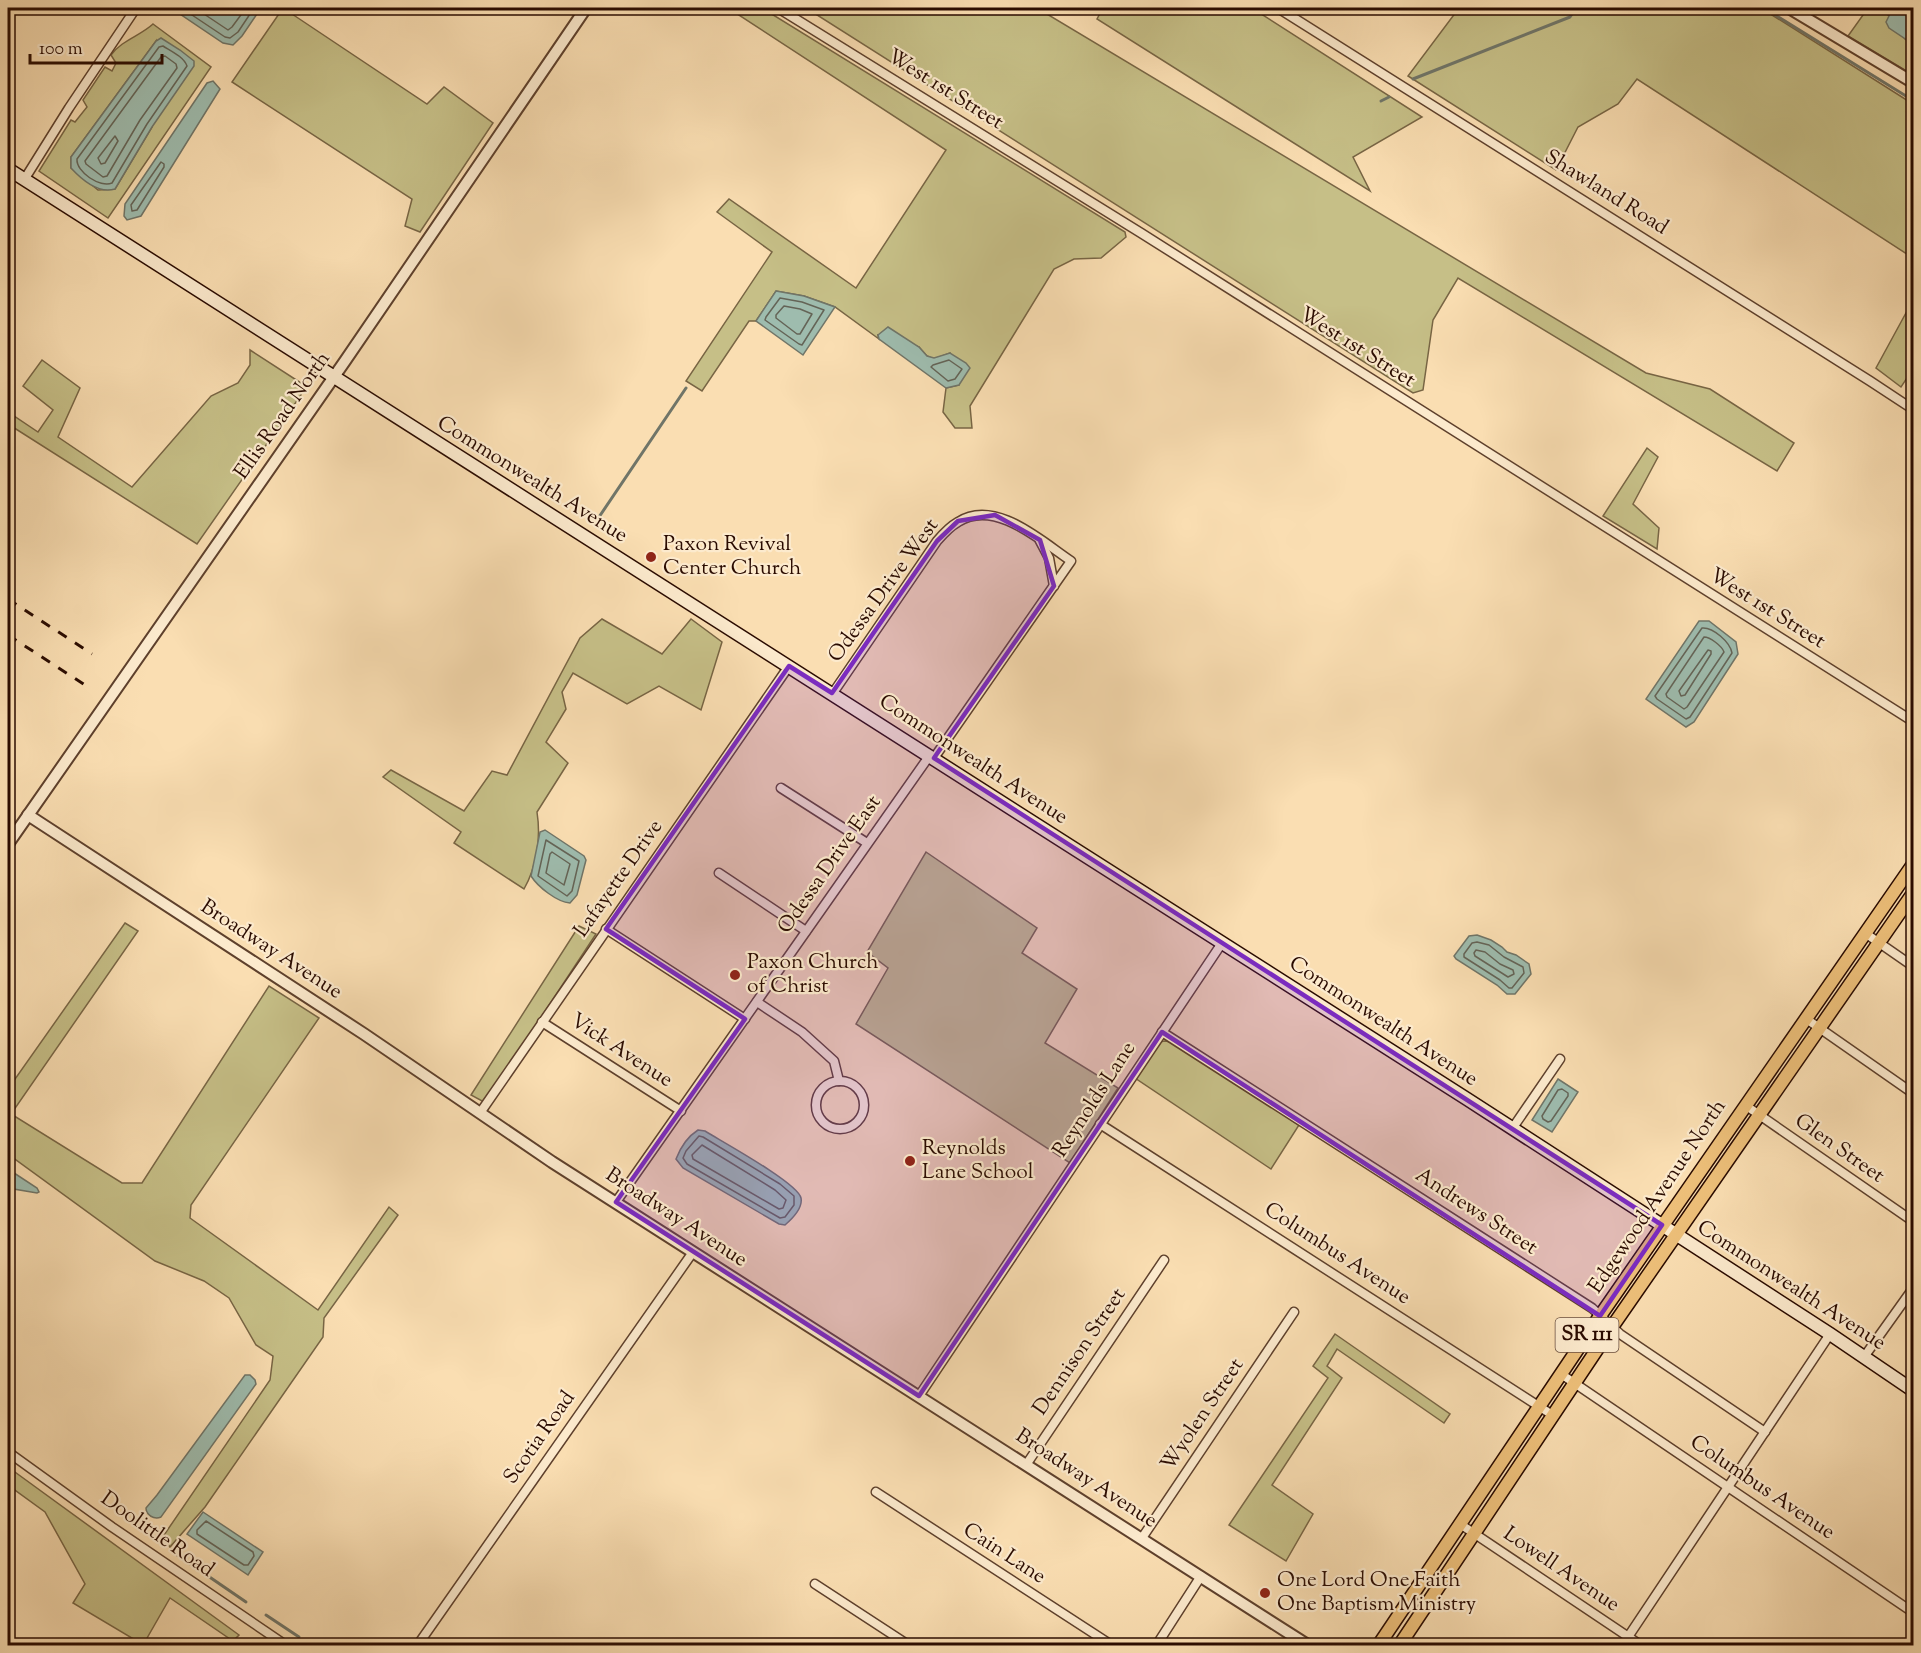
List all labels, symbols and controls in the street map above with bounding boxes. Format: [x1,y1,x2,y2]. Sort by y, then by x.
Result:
scale bar [30,27,162,65]
text: 100 m [39,37,83,63]
street label: West 1st Street [881,42,1009,138]
street label: Shawland Road [1538,143,1674,243]
street label: West 1st Street [1293,300,1421,396]
street label: Ellis Road North [228,346,338,486]
street label: Commonwealth Avenue [431,409,633,551]
street label: Odessa Drive West [821,513,947,669]
place label: Paxon Revival Center Church [663,530,801,584]
marker: Paxon Revival Center Church [644,550,658,564]
street label: West 1st Street [1703,561,1831,657]
street label: Commonwealth Avenue [873,688,1073,832]
street label: Odessa Drive East [771,790,889,940]
street label: Lafayette Drive [567,814,671,944]
street label: Broadway Avenue [194,893,348,1007]
place label: Paxon Church of Christ [747,948,879,1002]
street label: Commonwealth Avenue [1283,950,1483,1094]
marker: Paxon Church of Christ [728,968,742,982]
street label: Vick Avenue [564,1007,678,1095]
street label: Reynolds Lane [1046,1036,1144,1164]
street label: Edgewood Avenue North [1582,1094,1734,1300]
street label: Glen Street [1788,1107,1890,1191]
place label: Reynolds Lane School [922,1134,1034,1188]
marker: Reynolds Lane School [903,1154,917,1168]
street label: Broadway Avenue [599,1161,753,1275]
street label: Andrews Street [1409,1161,1543,1263]
street label: Columbus Avenue [1258,1195,1416,1313]
street label: Commonwealth Avenue [1691,1214,1891,1358]
street label: Dennison Street [1026,1282,1134,1422]
road number: SR 111 [1556,1318,1618,1352]
street label: Wyolen Street [1154,1353,1252,1477]
street label: Scotia Road [497,1385,583,1491]
street label: Broadway Avenue [1009,1422,1163,1536]
street label: Columbus Avenue [1684,1428,1840,1548]
street label: Doolittle Road [94,1485,220,1585]
street label: Cain Lane [957,1516,1051,1592]
street label: Lowell Avenue [1497,1520,1625,1620]
place label: One Lord One Faith One Baptism Ministry [1277,1566,1477,1620]
marker: One Lord One Faith One Baptism Ministry [1258,1586,1272,1600]

